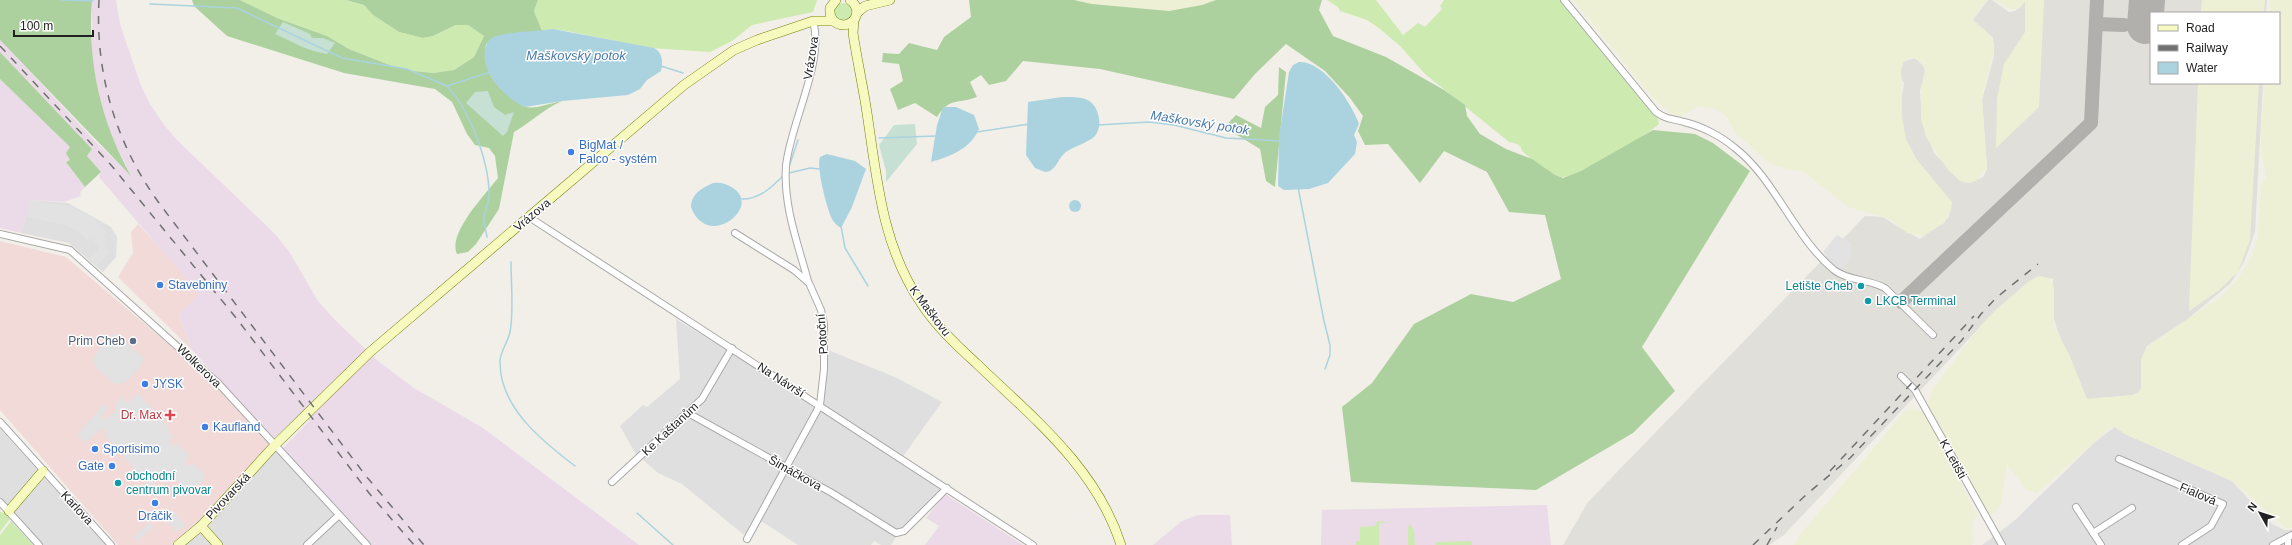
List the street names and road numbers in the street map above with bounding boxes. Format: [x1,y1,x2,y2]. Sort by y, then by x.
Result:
street label: Vrázova [801,35,821,81]
street label: Vrázova [511,195,553,234]
street label: K Maškovu [907,283,953,339]
street label: Potoční [814,313,830,355]
street label: Wolkerova [174,341,224,391]
street label: Na Návrší [755,360,808,401]
street label: Ke Kaštanům [639,399,701,459]
street label: K Letišti [1937,437,1969,481]
street label: Šimáčkova [766,452,825,494]
street label: Pivovarská [203,470,253,522]
street label: Fialová [2177,480,2219,508]
street label: Karlova [58,488,96,528]

